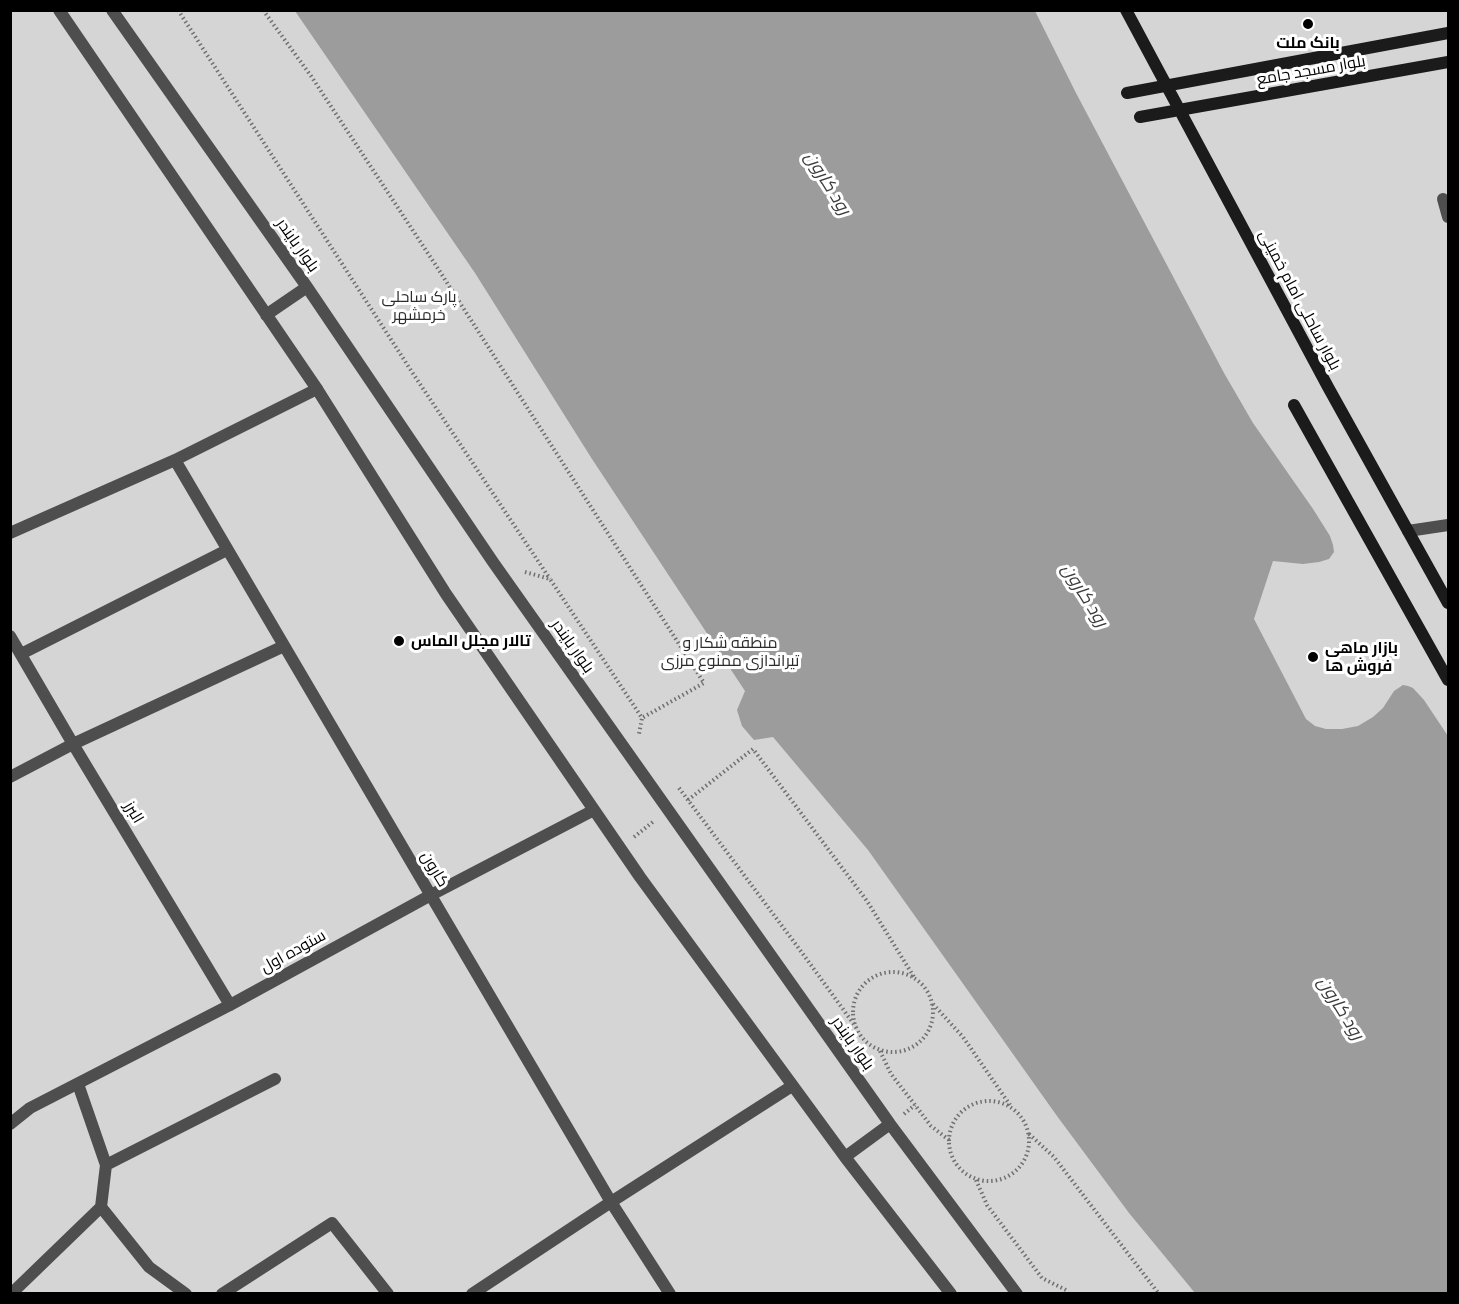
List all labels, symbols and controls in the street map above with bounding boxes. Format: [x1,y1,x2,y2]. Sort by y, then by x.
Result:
marker: بانک ملت [1301,17,1315,31]
place label: بانک ملت [1276,33,1340,53]
street label: بلوار مسجد جامع [1255,51,1367,89]
water label: رود کارون [800,147,856,219]
street label: بلوار بایندر [273,214,323,276]
street label: بلوار ساحلی امام خمینی [1255,227,1345,373]
park label: پارک ساحلی خرمشهر [381,287,457,325]
water label: رود کارون [1057,559,1113,631]
street label: بلوار بایندر [548,615,598,677]
place label: تالار مجلل الماس [411,631,530,651]
park label: منطقه شکار و تیراندازی ممنوع مرزی [661,633,799,671]
marker: تالار مجلل الماس [392,634,406,648]
place label: بازار ماهی فروش ها [1325,638,1398,676]
marker: بازار ماهی فروش ها [1306,650,1320,664]
street label: البرز [120,797,148,827]
street label: کارون [417,848,453,890]
street label: ستوده اول [257,925,329,977]
water label: رود کارون [1313,972,1369,1044]
street label: بلوار بایندر [828,1012,878,1074]

